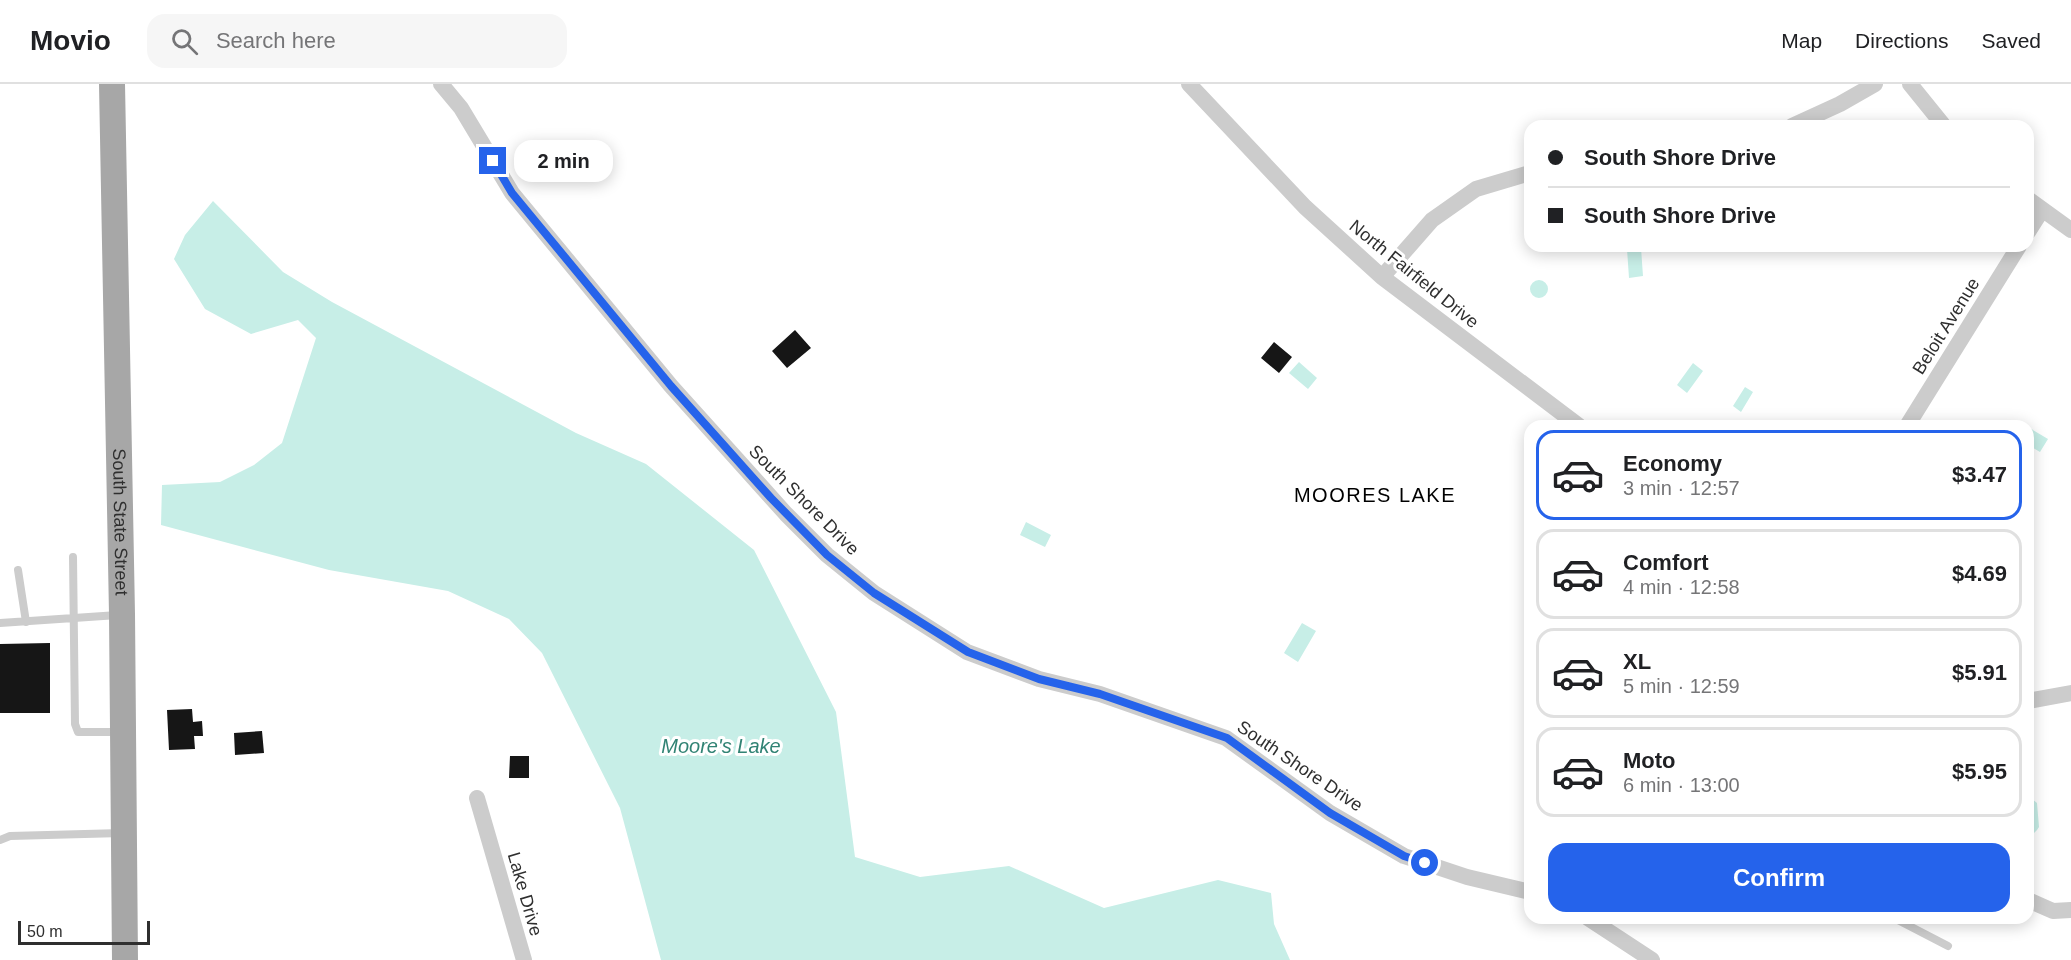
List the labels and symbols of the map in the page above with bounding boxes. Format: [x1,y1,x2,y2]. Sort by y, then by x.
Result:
callout: 2 min [514,140,613,182]
route end [479,147,506,174]
street label: North Fairfield Drive [1346,216,1482,332]
street label: Beloit Avenue [1908,274,1984,378]
street label: South Shore Drive [745,441,863,559]
street label: South State Street [109,448,132,596]
district label: MOORES LAKE [1294,484,1456,506]
street label: South Shore Drive [1233,717,1367,815]
water label: Moore's Lake [661,735,781,757]
route start [1411,849,1438,876]
street label: Lake Drive [504,850,546,938]
scale bar [18,918,150,946]

